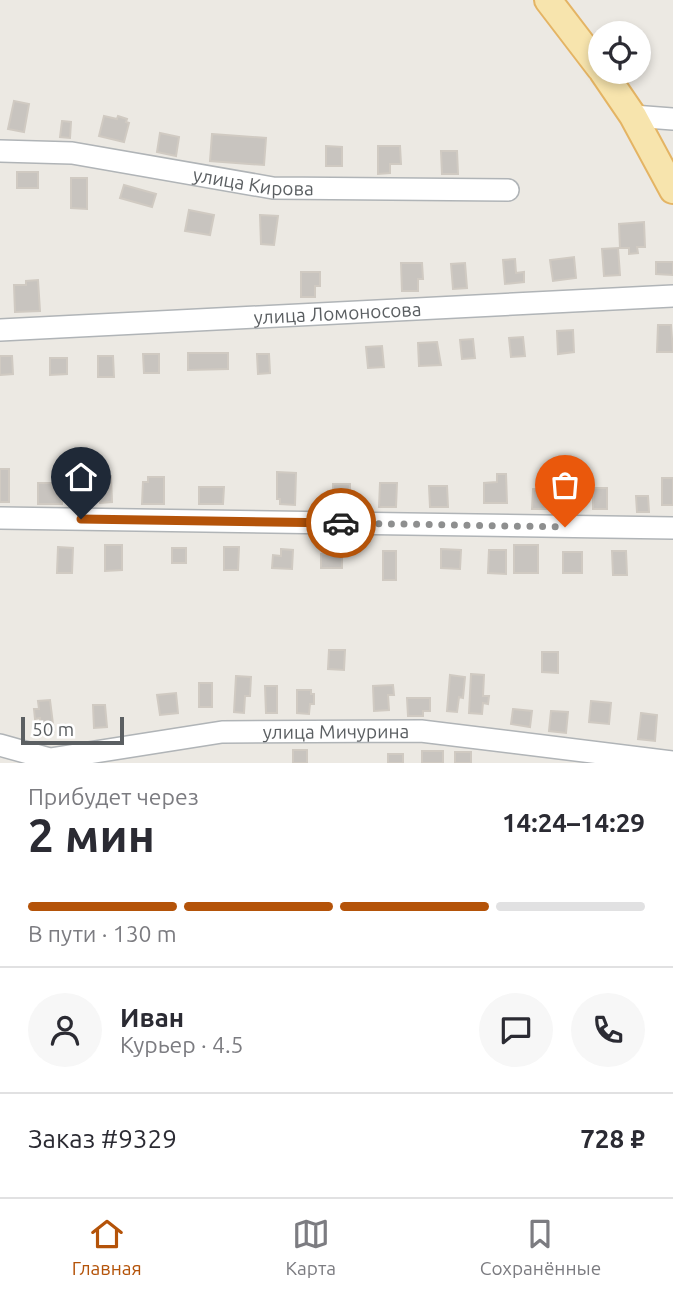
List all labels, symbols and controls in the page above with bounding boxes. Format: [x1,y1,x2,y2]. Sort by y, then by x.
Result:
map controls [588,21,651,84]
button: locate [588,21,651,84]
street label: улица Кирова [191,163,314,199]
street label: улица Ломоносова [253,298,422,328]
pin [51,447,111,519]
pin [535,455,595,527]
icon: home [62,458,100,496]
icon: bag [546,466,584,504]
courier [306,488,376,558]
icon: car [322,504,360,542]
scale bar [21,714,124,746]
text: 50 m [32,718,74,740]
street label: улица Мичурина [263,720,409,743]
text: Прибудет через [28,784,199,809]
text: 14:24–14:29 [502,808,645,837]
text: 2 мин [28,809,155,861]
text: В пути · 130 m [28,921,177,946]
button: person [28,993,102,1067]
button: chat [479,993,553,1067]
button: phone [571,993,645,1067]
text: Иван [120,1003,184,1032]
text: Курьер · 4.5 [120,1032,244,1057]
text: Заказ #9329 [28,1124,177,1153]
text: 728 ₽ [580,1124,645,1153]
tab: Главная [72,1215,142,1279]
tab: Карта [285,1215,336,1279]
tab: Сохранённые [480,1215,601,1279]

